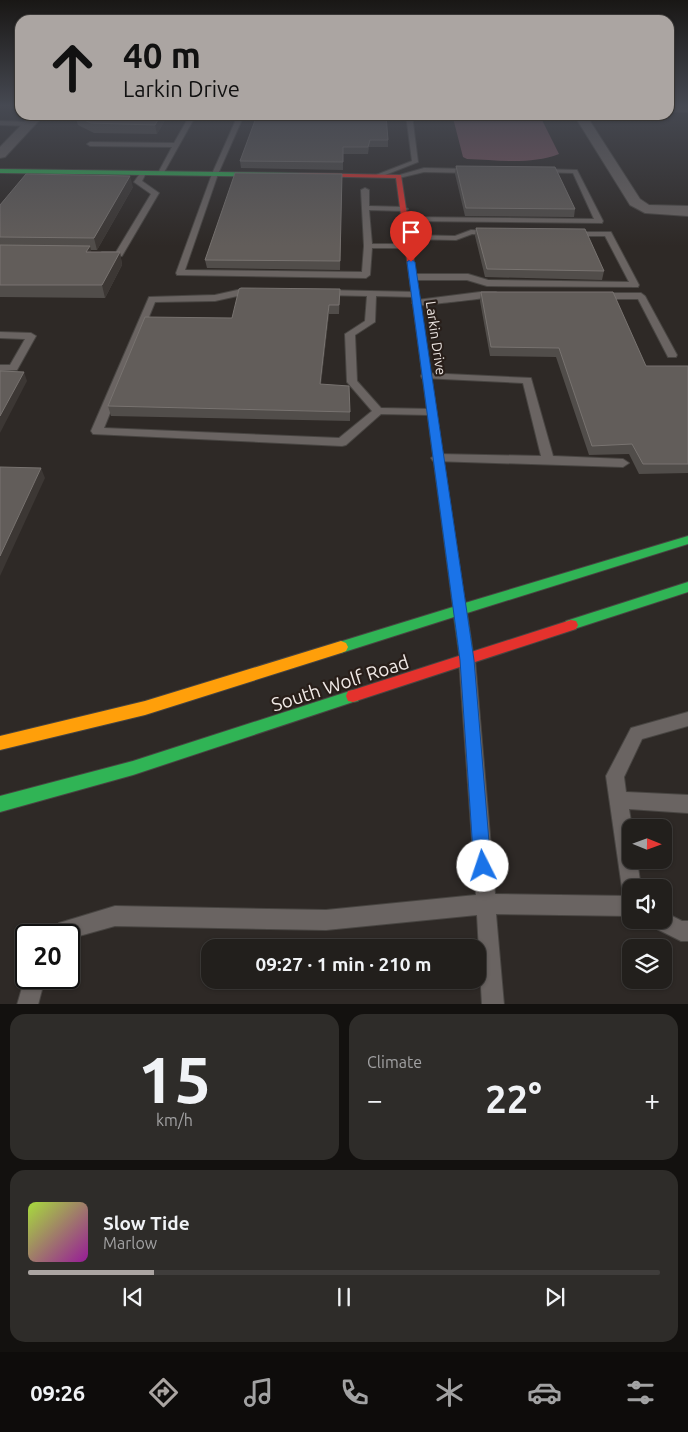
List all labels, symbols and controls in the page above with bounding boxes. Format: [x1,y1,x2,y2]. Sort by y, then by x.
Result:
icon: ahead [40,35,105,100]
text: 40 m [123,35,201,75]
text: Larkin Drive [123,76,240,101]
pin [390,211,432,262]
icon: arrive [397,218,425,246]
street label: Larkin Drive [423,300,449,376]
street label: South Wolf Road [268,650,412,716]
north arrow [622,819,672,869]
map controls [622,819,672,989]
position arrow [456,839,508,891]
button: sound [622,879,672,929]
speed limit sign: 20 [15,924,80,989]
button: layers [622,939,672,989]
text: 09:27 · 1 min · 210 m [256,953,431,975]
text: 15 [138,1042,211,1115]
text: Climate [367,1053,422,1071]
text: 22° [485,1078,542,1120]
text: − [367,1084,383,1115]
text: + [644,1084,660,1115]
text: km/h [156,1111,193,1129]
text: Slow Tide [103,1212,190,1234]
text: Marlow [103,1234,157,1252]
icon: previous [119,1283,147,1311]
icon: pause [330,1283,358,1311]
icon: next [541,1283,569,1311]
icon: directions [146,1375,181,1410]
icon: music [241,1375,276,1410]
icon: phone [337,1375,372,1410]
icon: climate [432,1375,467,1410]
icon: car [527,1375,562,1410]
icon: filters [623,1375,658,1410]
text: 09:26 [30,1380,85,1405]

